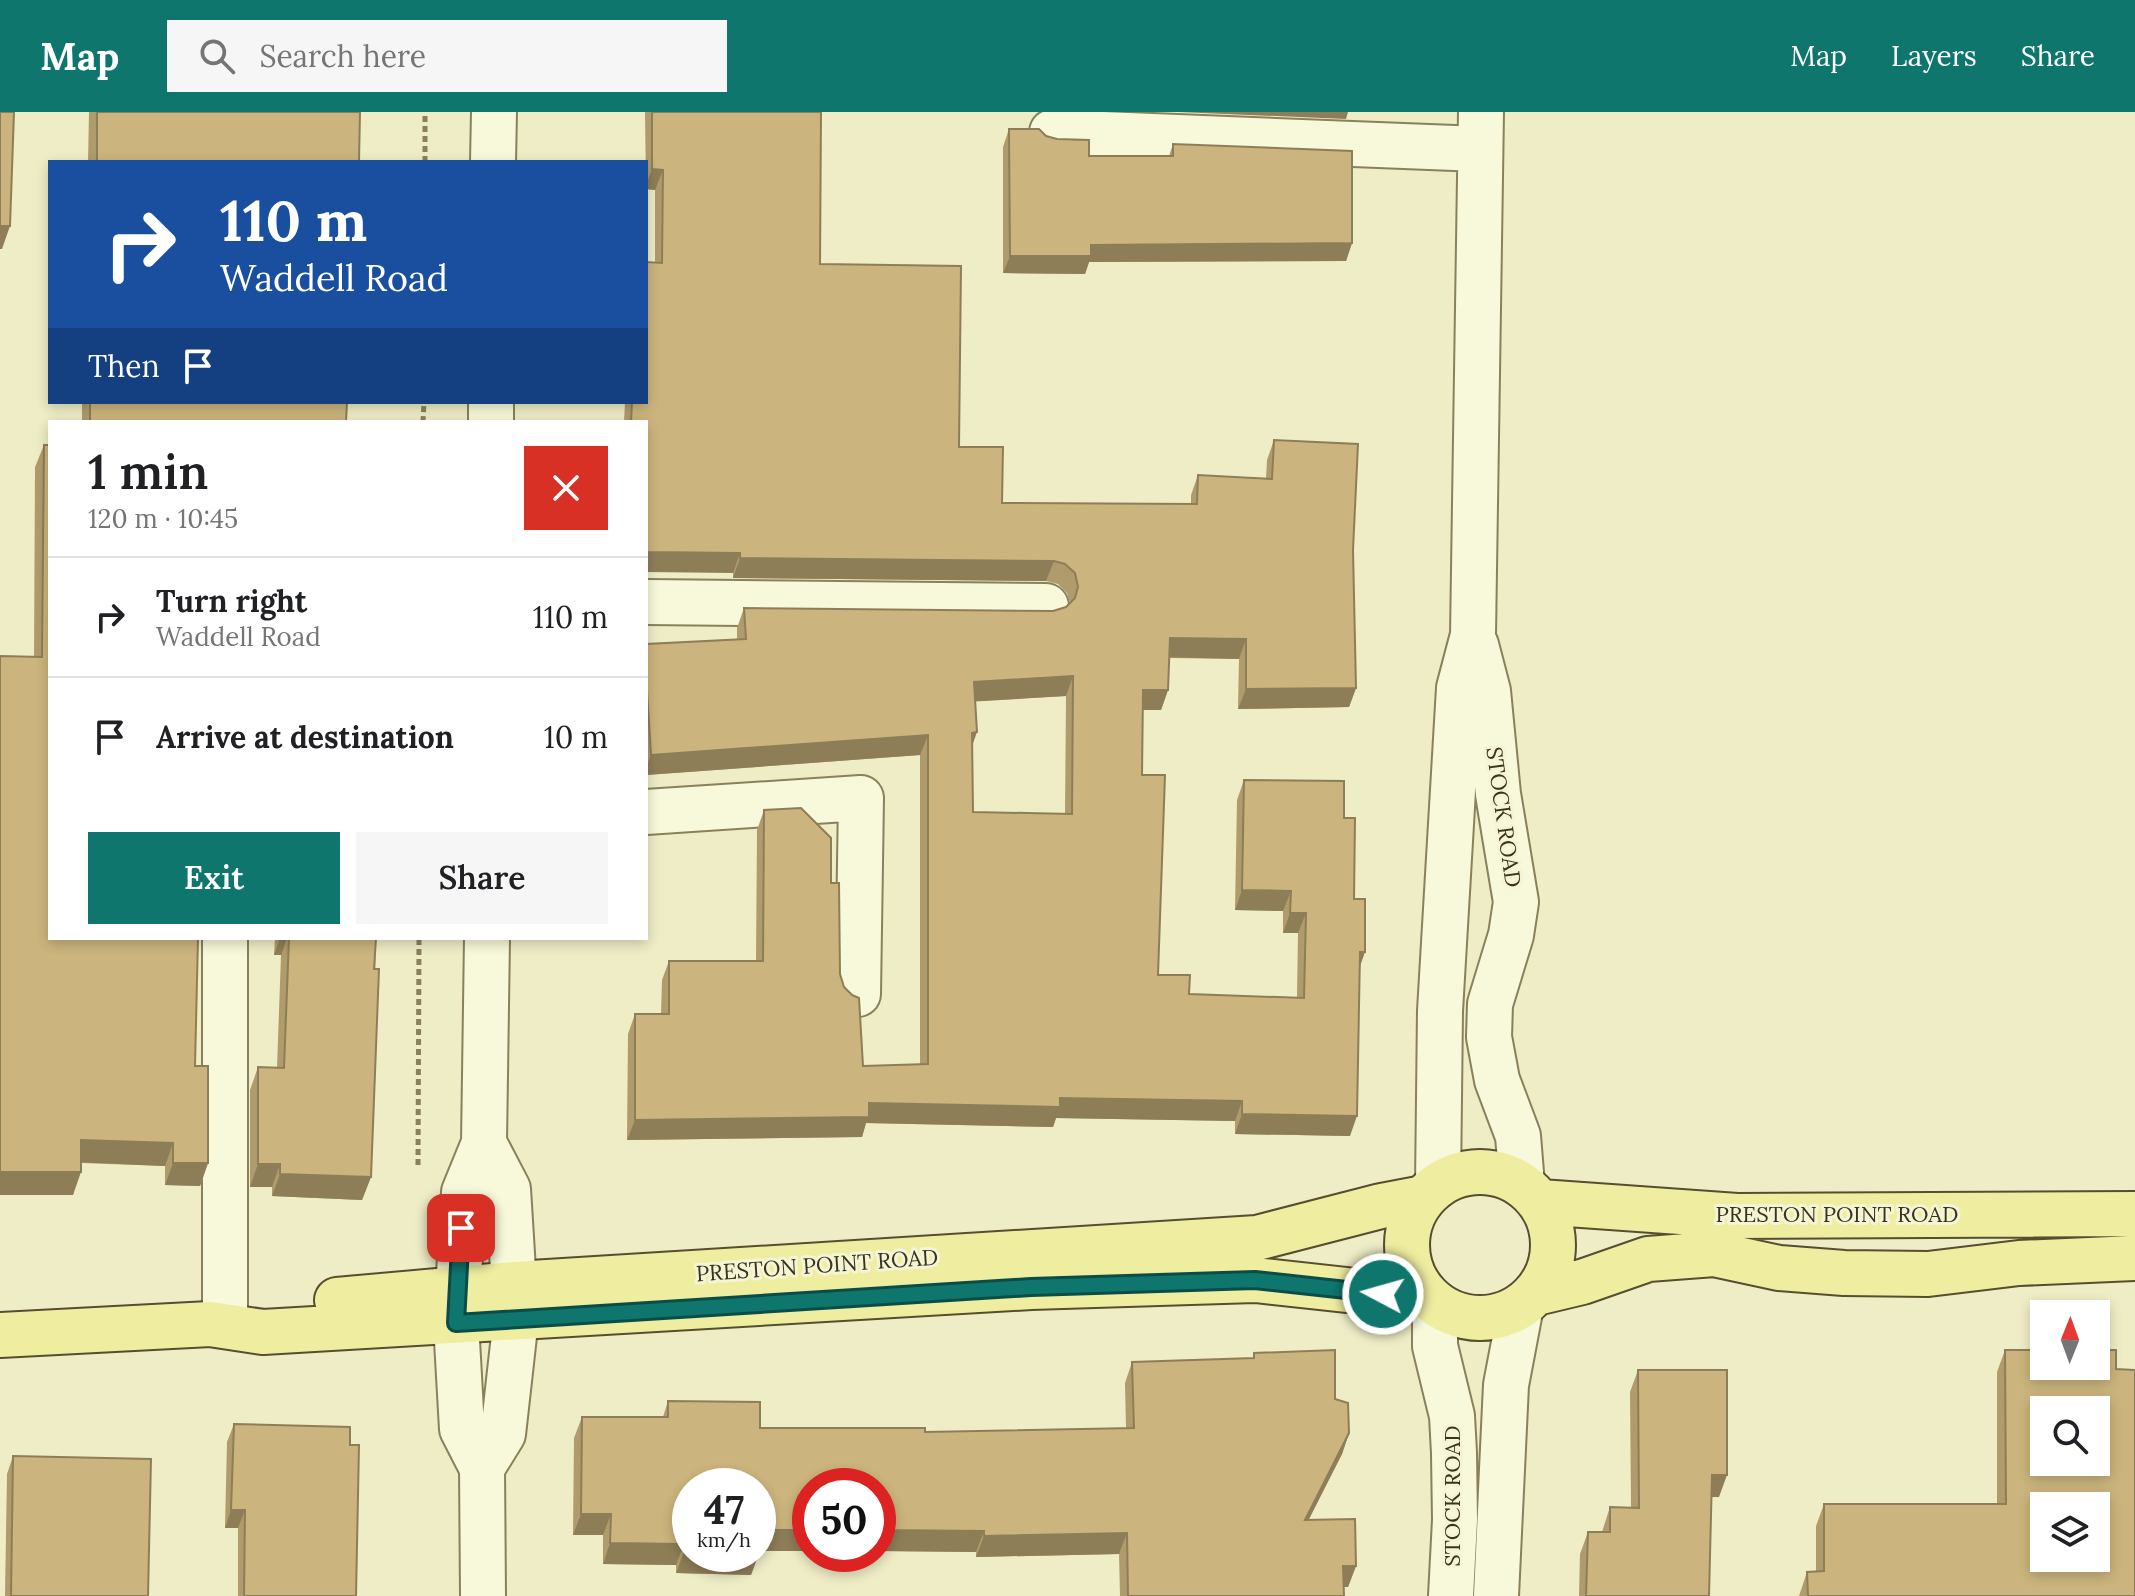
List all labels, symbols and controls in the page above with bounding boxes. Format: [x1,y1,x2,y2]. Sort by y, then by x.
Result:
search box [167,20,727,92]
text: Map [40,32,119,80]
icon: search [195,34,239,78]
text: Search here [259,37,426,75]
text: Map [1790,38,1847,74]
text: Layers [1891,38,1977,74]
text: Share [2021,38,2095,74]
text: 110 m [220,185,367,256]
icon: right [88,192,192,296]
text: Waddell Road [220,255,448,301]
icon: arrive [176,344,220,388]
text: Then [88,347,160,385]
text: 1 min [88,441,208,502]
button: close [524,446,608,530]
text: 120 m · 10:45 [88,502,238,535]
text: Turn right [156,582,307,620]
icon: right [88,595,132,639]
text: 110 m [533,598,608,636]
text: Waddell Road [156,620,321,653]
icon: arrive [88,715,132,759]
text: Arrive at destination [156,718,454,756]
text: 10 m [544,718,608,756]
street label: STOCK ROAD [1480,745,1528,889]
button: Exit [88,832,340,924]
button: Share [356,832,608,924]
pin [427,1194,495,1262]
street label: PRESTON POINT ROAD [1716,1200,1958,1228]
icon: arrive [439,1206,483,1250]
street label: PRESTON POINT ROAD [695,1243,939,1287]
position arrow [1341,1252,1425,1336]
north arrow [2030,1300,2110,1380]
map controls [2030,1300,2110,1572]
button: search [2030,1396,2110,1476]
street label: STOCK ROAD [1438,1425,1466,1567]
speed limit sign: 50 [792,1468,896,1572]
text: 47 [704,1484,744,1535]
button: layers [2030,1492,2110,1572]
text: km/h [697,1527,751,1552]

